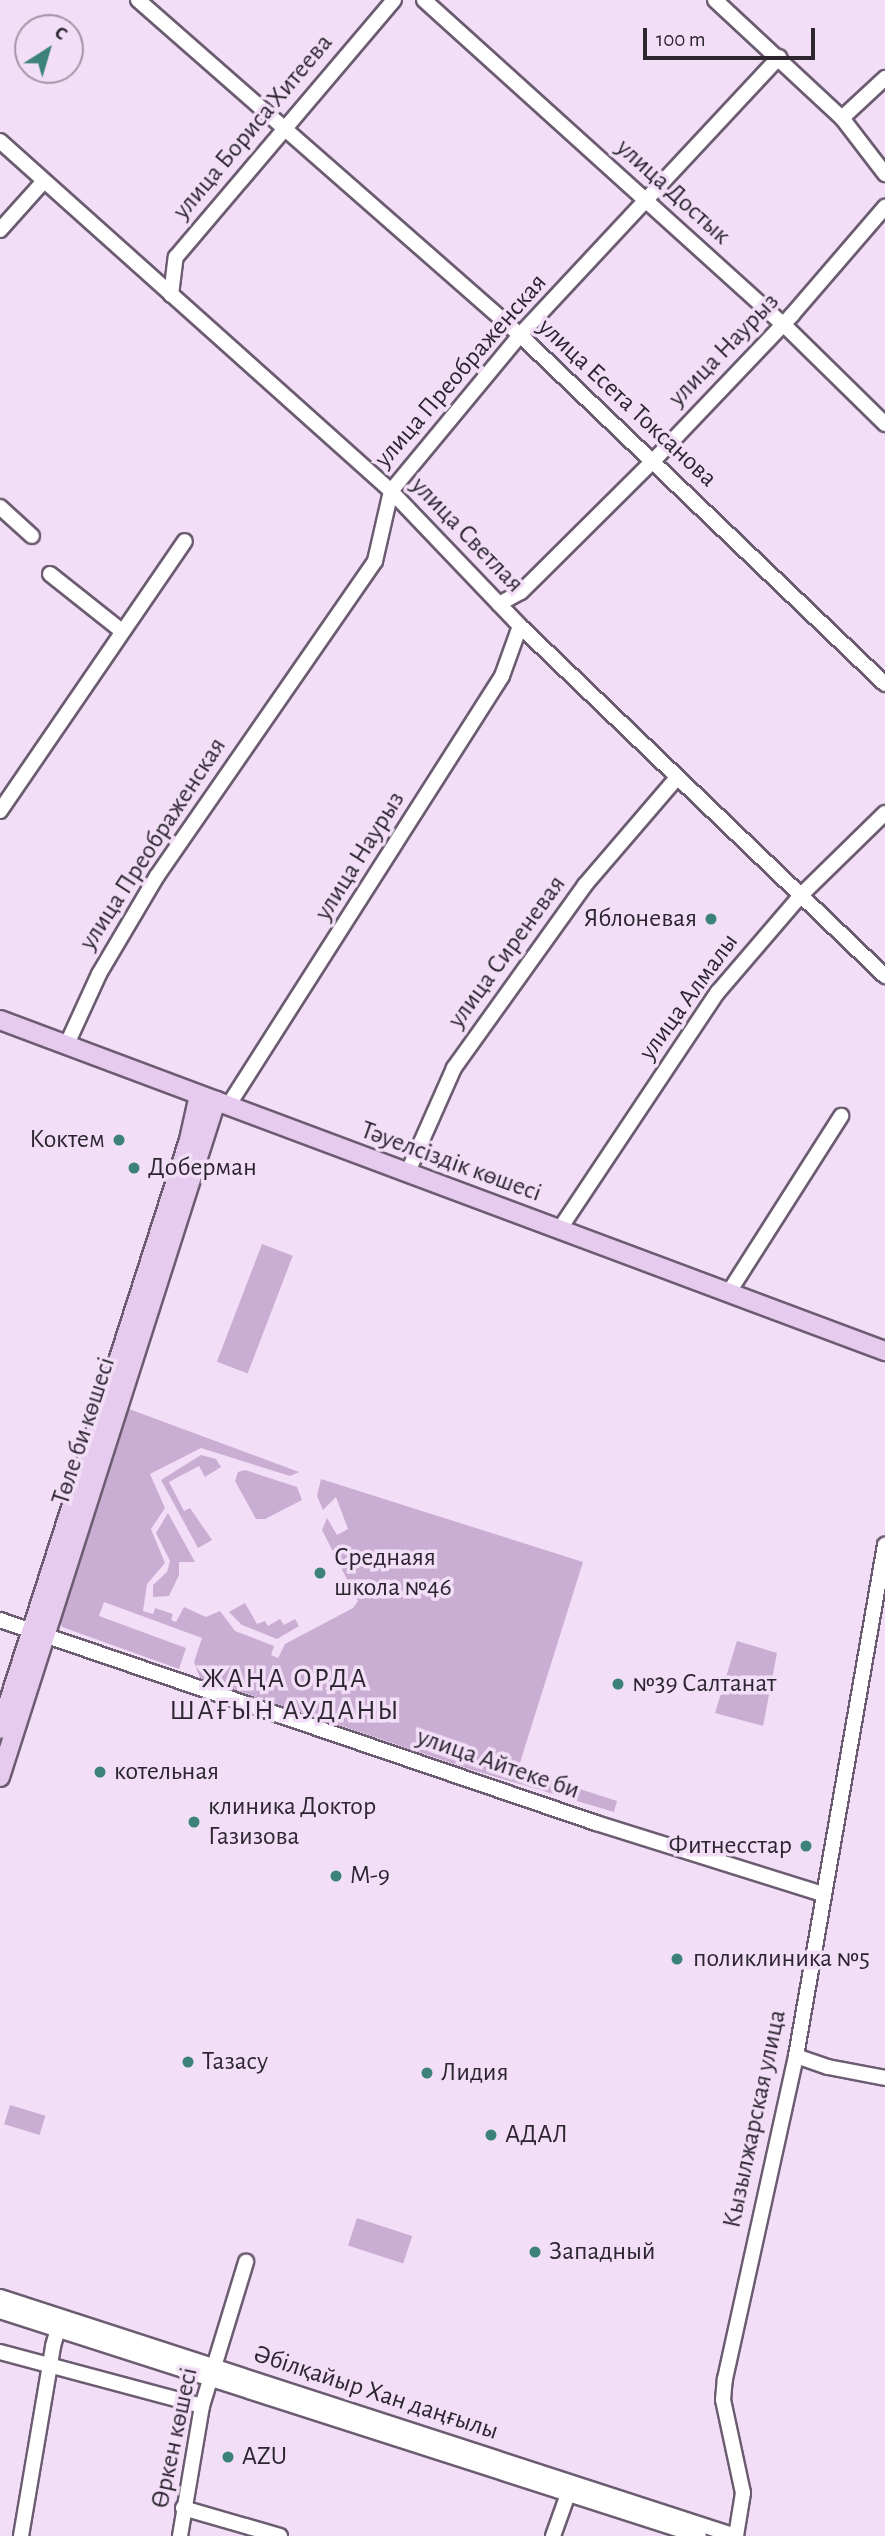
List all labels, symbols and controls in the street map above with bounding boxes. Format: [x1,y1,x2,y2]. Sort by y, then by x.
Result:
north arrow [14,14,84,84]
scale bar [647,14,818,58]
text: С [51,23,71,44]
street label: улица Бориса Хитеева [166,28,340,226]
text: 100 m [656,29,706,50]
street label: улица Достык [609,132,737,252]
street label: улица Преображенская [368,268,554,474]
street label: улица Наурыз [662,287,786,413]
street label: улица Есета Токсанова [531,312,723,494]
street label: улица Светлая [404,471,530,599]
street label: улица Преображенская [73,732,233,956]
street label: улица Наурыз [308,786,412,926]
street label: улица Сиреневая [441,870,573,1034]
place label: Яблоневая [584,903,697,935]
marker: Яблоневая [703,911,719,927]
street label: улица Алмалы [633,927,745,1067]
street label: Тәуелсіздік көшесі [356,1115,546,1209]
place label: Коктем [29,1124,105,1156]
marker: Коктем [111,1132,127,1148]
place label: Доберман [148,1152,257,1184]
marker: Доберман [126,1160,142,1176]
street label: Төле би көшесі [45,1353,123,1509]
place label: Среднаяя школа №46 [334,1542,452,1604]
marker: Среднаяя школа №46 [312,1565,328,1581]
district label: ЖАҢА ОРДА ШАҒЫН АУДАНЫ [171,1662,399,1728]
place label: №39 Салтанат [632,1668,776,1700]
marker: №39 Салтанат [610,1676,626,1692]
street label: улица Айтеке би [413,1722,583,1806]
place label: котельная [114,1756,219,1788]
marker: котельная [92,1764,108,1780]
place label: клиника Доктор Газизова [208,1791,376,1853]
marker: клиника Доктор Газизова [186,1814,202,1830]
place label: Фитнесстар [669,1830,792,1862]
marker: Фитнесстар [798,1838,814,1854]
place label: M-9 [350,1860,390,1892]
marker: M-9 [328,1868,344,1884]
place label: поликлиника №5 [693,1943,870,1975]
marker: поликлиника №5 [667,1949,687,1969]
street label: Кызылжарская улица [717,2007,793,2231]
place label: Тазасу [202,2046,268,2078]
marker: Тазасу [180,2054,196,2070]
place label: Лидия [441,2057,508,2089]
marker: Лидия [419,2065,435,2081]
place label: АДАЛ [505,2119,568,2151]
marker: АДАЛ [483,2127,499,2143]
place label: Западный [549,2236,655,2268]
marker: Западный [527,2244,543,2260]
street label: Әбілқайыр Хан даңғылы [250,2339,502,2447]
street label: Өркен көшесі [145,2365,205,2511]
place label: AZU [242,2441,287,2473]
marker: AZU [220,2449,236,2465]

